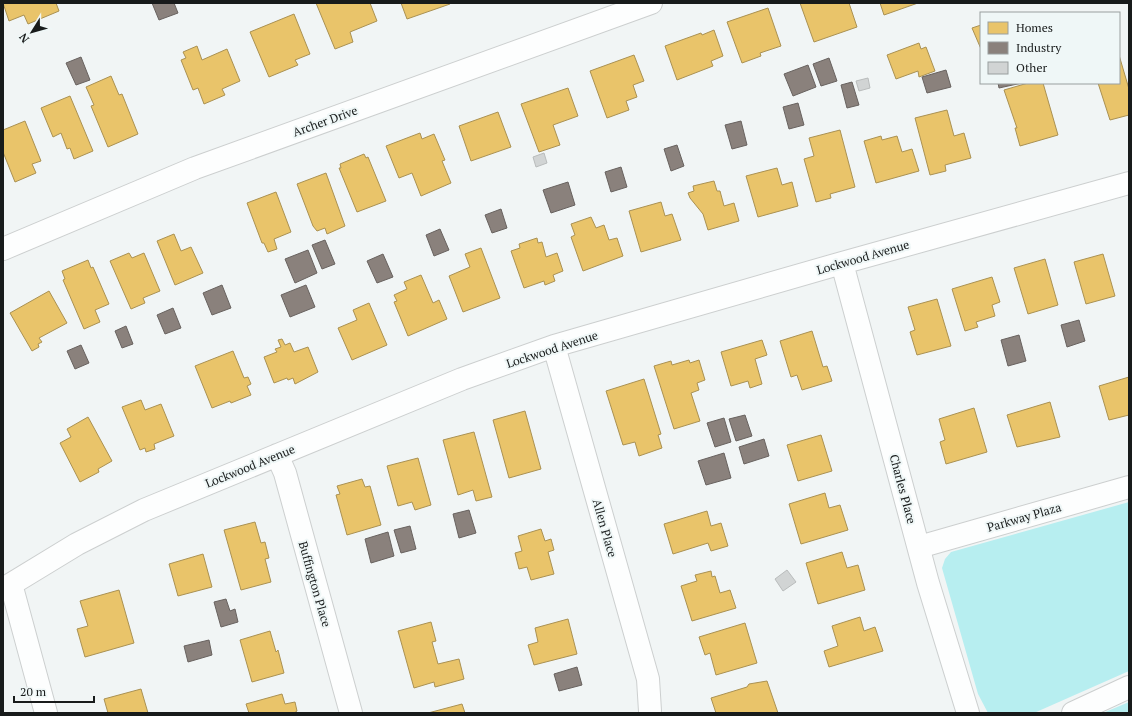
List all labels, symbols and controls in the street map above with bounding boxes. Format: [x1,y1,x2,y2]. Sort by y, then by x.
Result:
north arrow [12,12,52,52]
legend [980,12,1120,84]
text: Homes [1016,20,1053,35]
text: N [16,30,32,46]
text: Industry [1016,40,1062,55]
text: Other [1016,60,1047,75]
street label: Archer Drive [291,102,359,140]
street label: Lockwood Avenue [815,237,911,277]
street label: Lockwood Avenue [504,327,600,371]
street label: Lockwood Avenue [203,441,297,491]
street label: Charles Place [887,453,919,525]
street label: Allen Place [590,497,620,559]
street label: Parkway Plaza [985,499,1063,535]
street label: Buffington Place [296,539,334,629]
scale bar [14,678,94,704]
text: 20 m [20,684,47,699]

